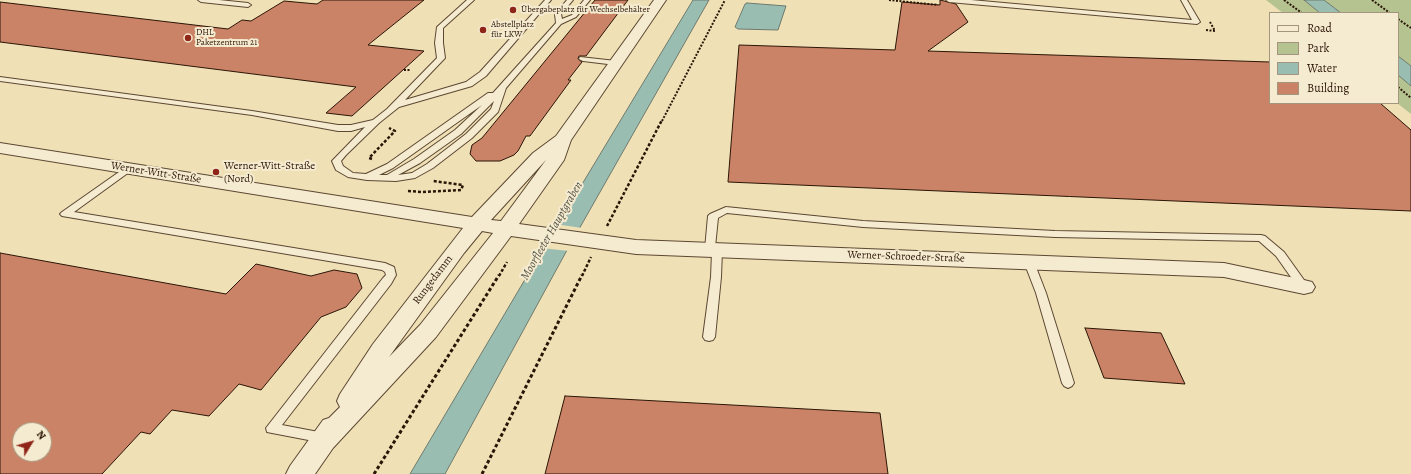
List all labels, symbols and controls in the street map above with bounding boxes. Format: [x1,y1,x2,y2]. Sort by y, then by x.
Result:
marker: Übergabeplatz für Wechselbehälter [508,5,518,15]
place label: Übergabeplatz für Wechselbehälter [521,5,650,15]
legend [1269,12,1399,104]
place label: Abstellplatz für LKW [491,20,534,41]
text: Road [1307,20,1332,36]
marker: Abstellplatz für LKW [478,25,488,35]
place label: DHL Paketzentrum 21 [196,28,257,49]
marker: DHL Paketzentrum 21 [183,33,193,43]
text: Park [1307,40,1330,56]
text: Water [1307,60,1337,76]
text: Building [1307,80,1349,96]
street label: Werner-Witt-Straße [110,159,202,187]
place label: Werner-Witt-Straße (Nord) [224,159,315,185]
marker: Werner-Witt-Straße (Nord) [211,167,221,177]
water label: Moorfleeter Hauptgraben [518,179,586,283]
street label: Werner-Schroeder-Straße [847,248,965,266]
street label: Rungedamm [410,253,456,307]
north arrow [12,422,52,462]
text: N [33,427,50,443]

